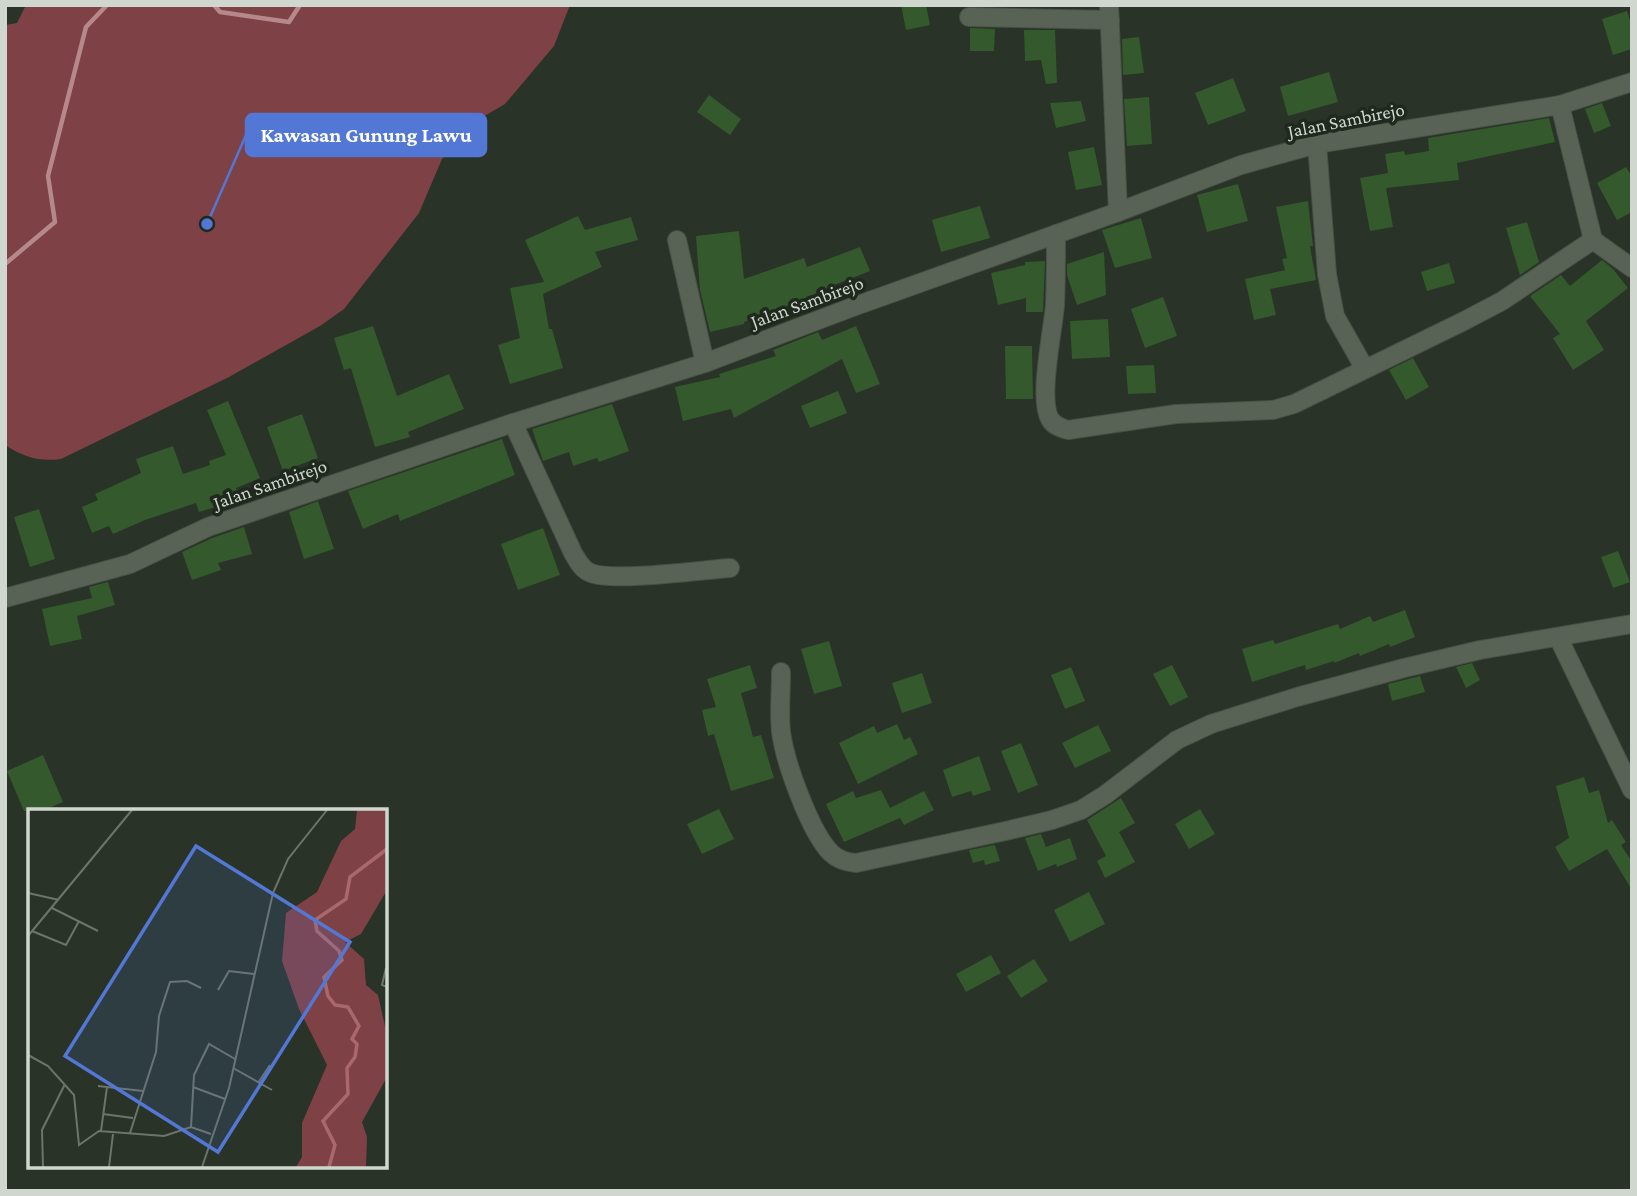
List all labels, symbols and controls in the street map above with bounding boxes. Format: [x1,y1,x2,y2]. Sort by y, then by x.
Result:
street label: Jalan Sambirejo [1284,98,1406,143]
callout: Kawasan Gunung Lawu [246,114,486,156]
text: Kawasan Gunung Lawu [260,123,472,147]
street label: Jalan Sambirejo [746,272,867,334]
street label: Jalan Sambirejo [209,455,330,515]
inset map [28,809,387,1168]

